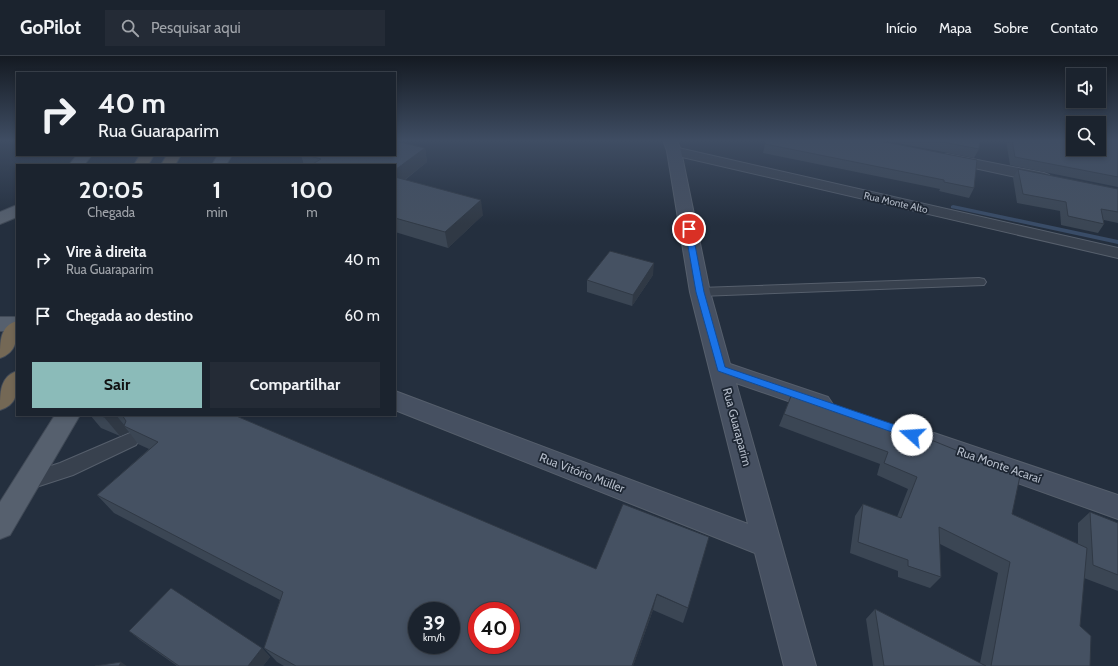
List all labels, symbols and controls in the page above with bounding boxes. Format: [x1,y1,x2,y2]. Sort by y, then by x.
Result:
search box [105,10,385,46]
text: GoPilot [20,16,81,39]
icon: search [119,17,141,39]
text: Pesquisar aqui [151,19,241,37]
text: Início [886,19,917,37]
text: Mapa [939,19,971,37]
text: Sobre [993,19,1028,37]
text: Contato [1050,19,1098,37]
map controls [1066,68,1106,156]
button: sound [1066,68,1106,108]
text: 40 m [98,86,166,120]
icon: right [32,88,84,140]
button: search [1066,116,1106,156]
text: Rua Guaraparim [98,120,219,142]
text: 20:05 [79,175,144,204]
text: 1 [213,175,221,204]
text: 100 [291,175,333,204]
street label: Rua Monte Alto [863,189,930,216]
text: Chegada [87,204,135,220]
text: min [206,204,228,220]
text: m [306,204,318,220]
pin [672,212,706,246]
icon: arrive [678,218,700,240]
text: Vire à direita [66,243,147,261]
icon: right [32,249,54,271]
text: 40 m [344,251,380,269]
text: Rua Guaraparim [66,261,153,277]
icon: arrive [32,305,54,327]
text: Chegada ao destino [66,307,193,325]
text: 60 m [344,307,380,325]
button: Sair [32,362,202,408]
button: Compartilhar [210,362,380,408]
street label: Rua Guaraparim [720,386,755,468]
position arrow [891,414,933,456]
street label: Rua Monte Acaraí [955,443,1044,486]
street label: Rua Vitório Müller [538,449,627,496]
speed limit sign: 40 [468,602,520,654]
text: 39 [423,611,445,635]
text: km/h [423,631,445,644]

